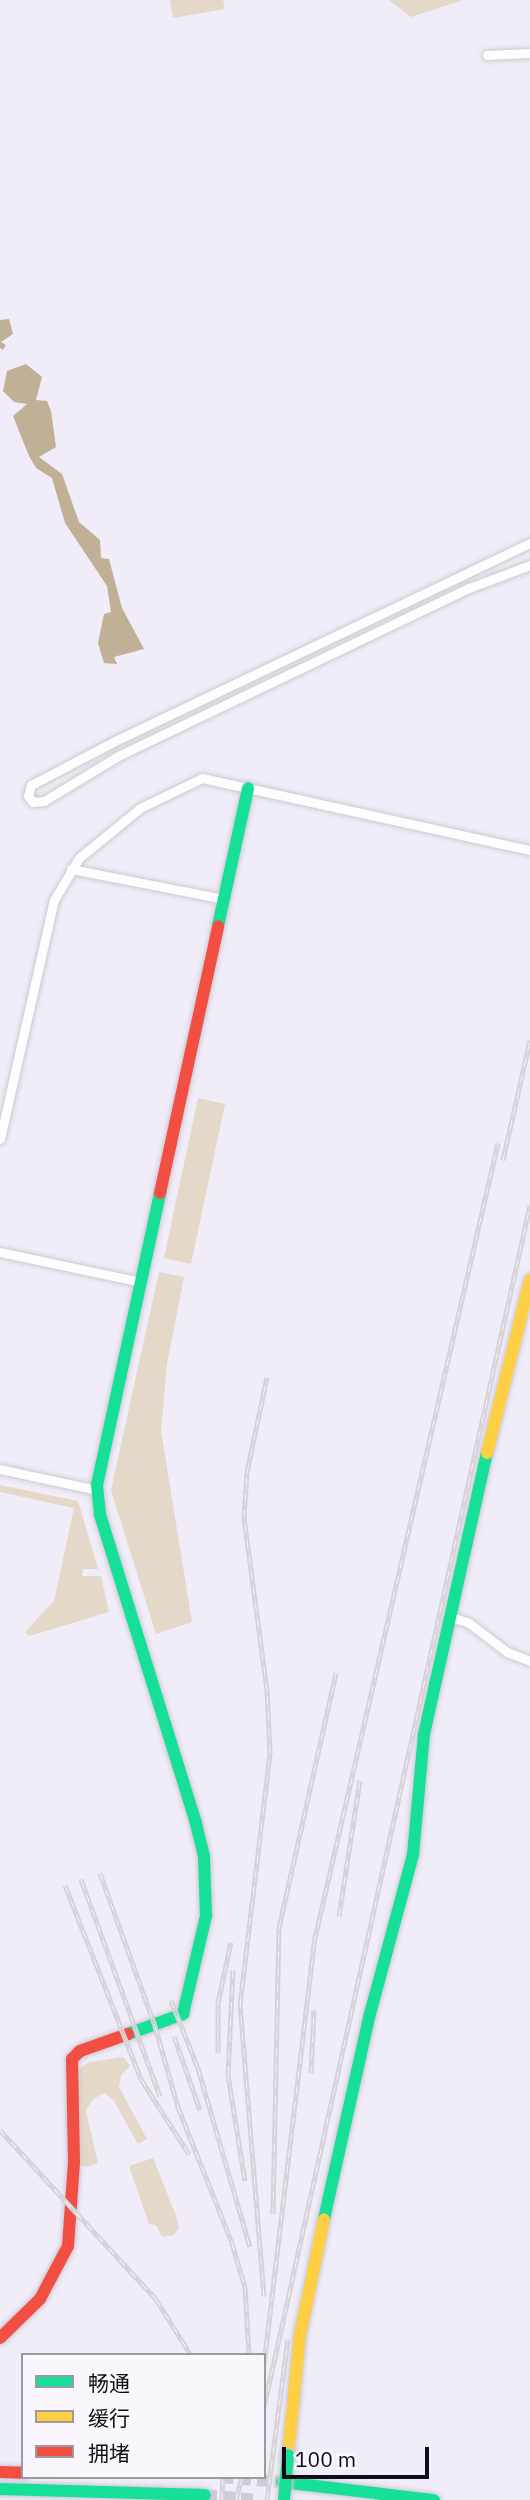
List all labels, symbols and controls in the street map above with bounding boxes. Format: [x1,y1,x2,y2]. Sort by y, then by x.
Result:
legend [21,2353,266,2479]
text: 畅通 [88,2369,130,2397]
text: 缓行 [88,2404,130,2432]
scale bar [285,2434,432,2478]
text: 拥堵 [88,2439,130,2467]
text: 100 m [295,2445,356,2473]

